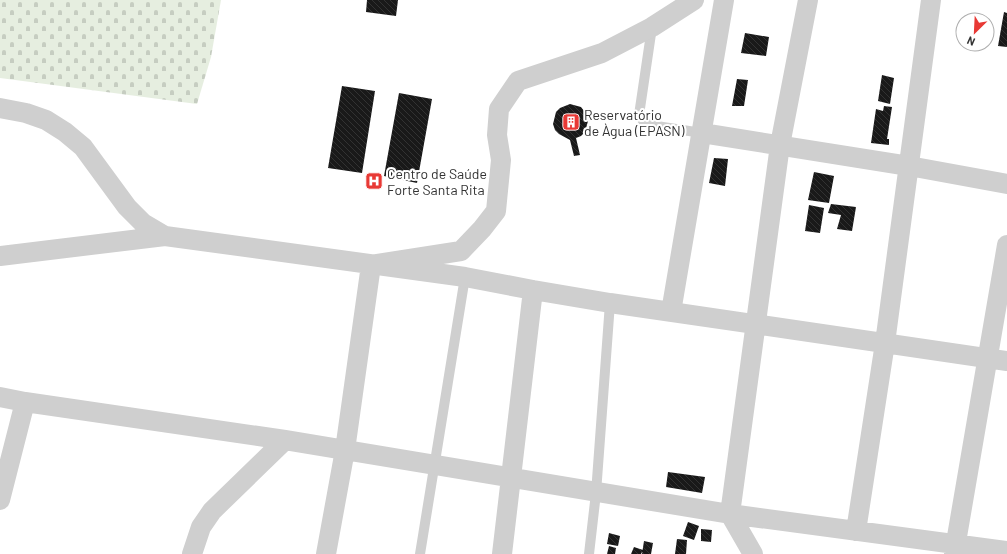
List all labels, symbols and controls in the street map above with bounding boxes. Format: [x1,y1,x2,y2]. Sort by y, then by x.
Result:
north arrow [955,12,995,52]
text: N [965,34,977,49]
place label: Reservatório de Àgua (EPASN) [584,106,685,139]
building icon: Reservatório de Àgua (EPASN) [561,112,581,132]
place label: Centro de Saúde Forte Santa Rita [387,165,487,198]
hospital icon: Centro de Saúde Forte Santa Rita [364,171,384,191]

